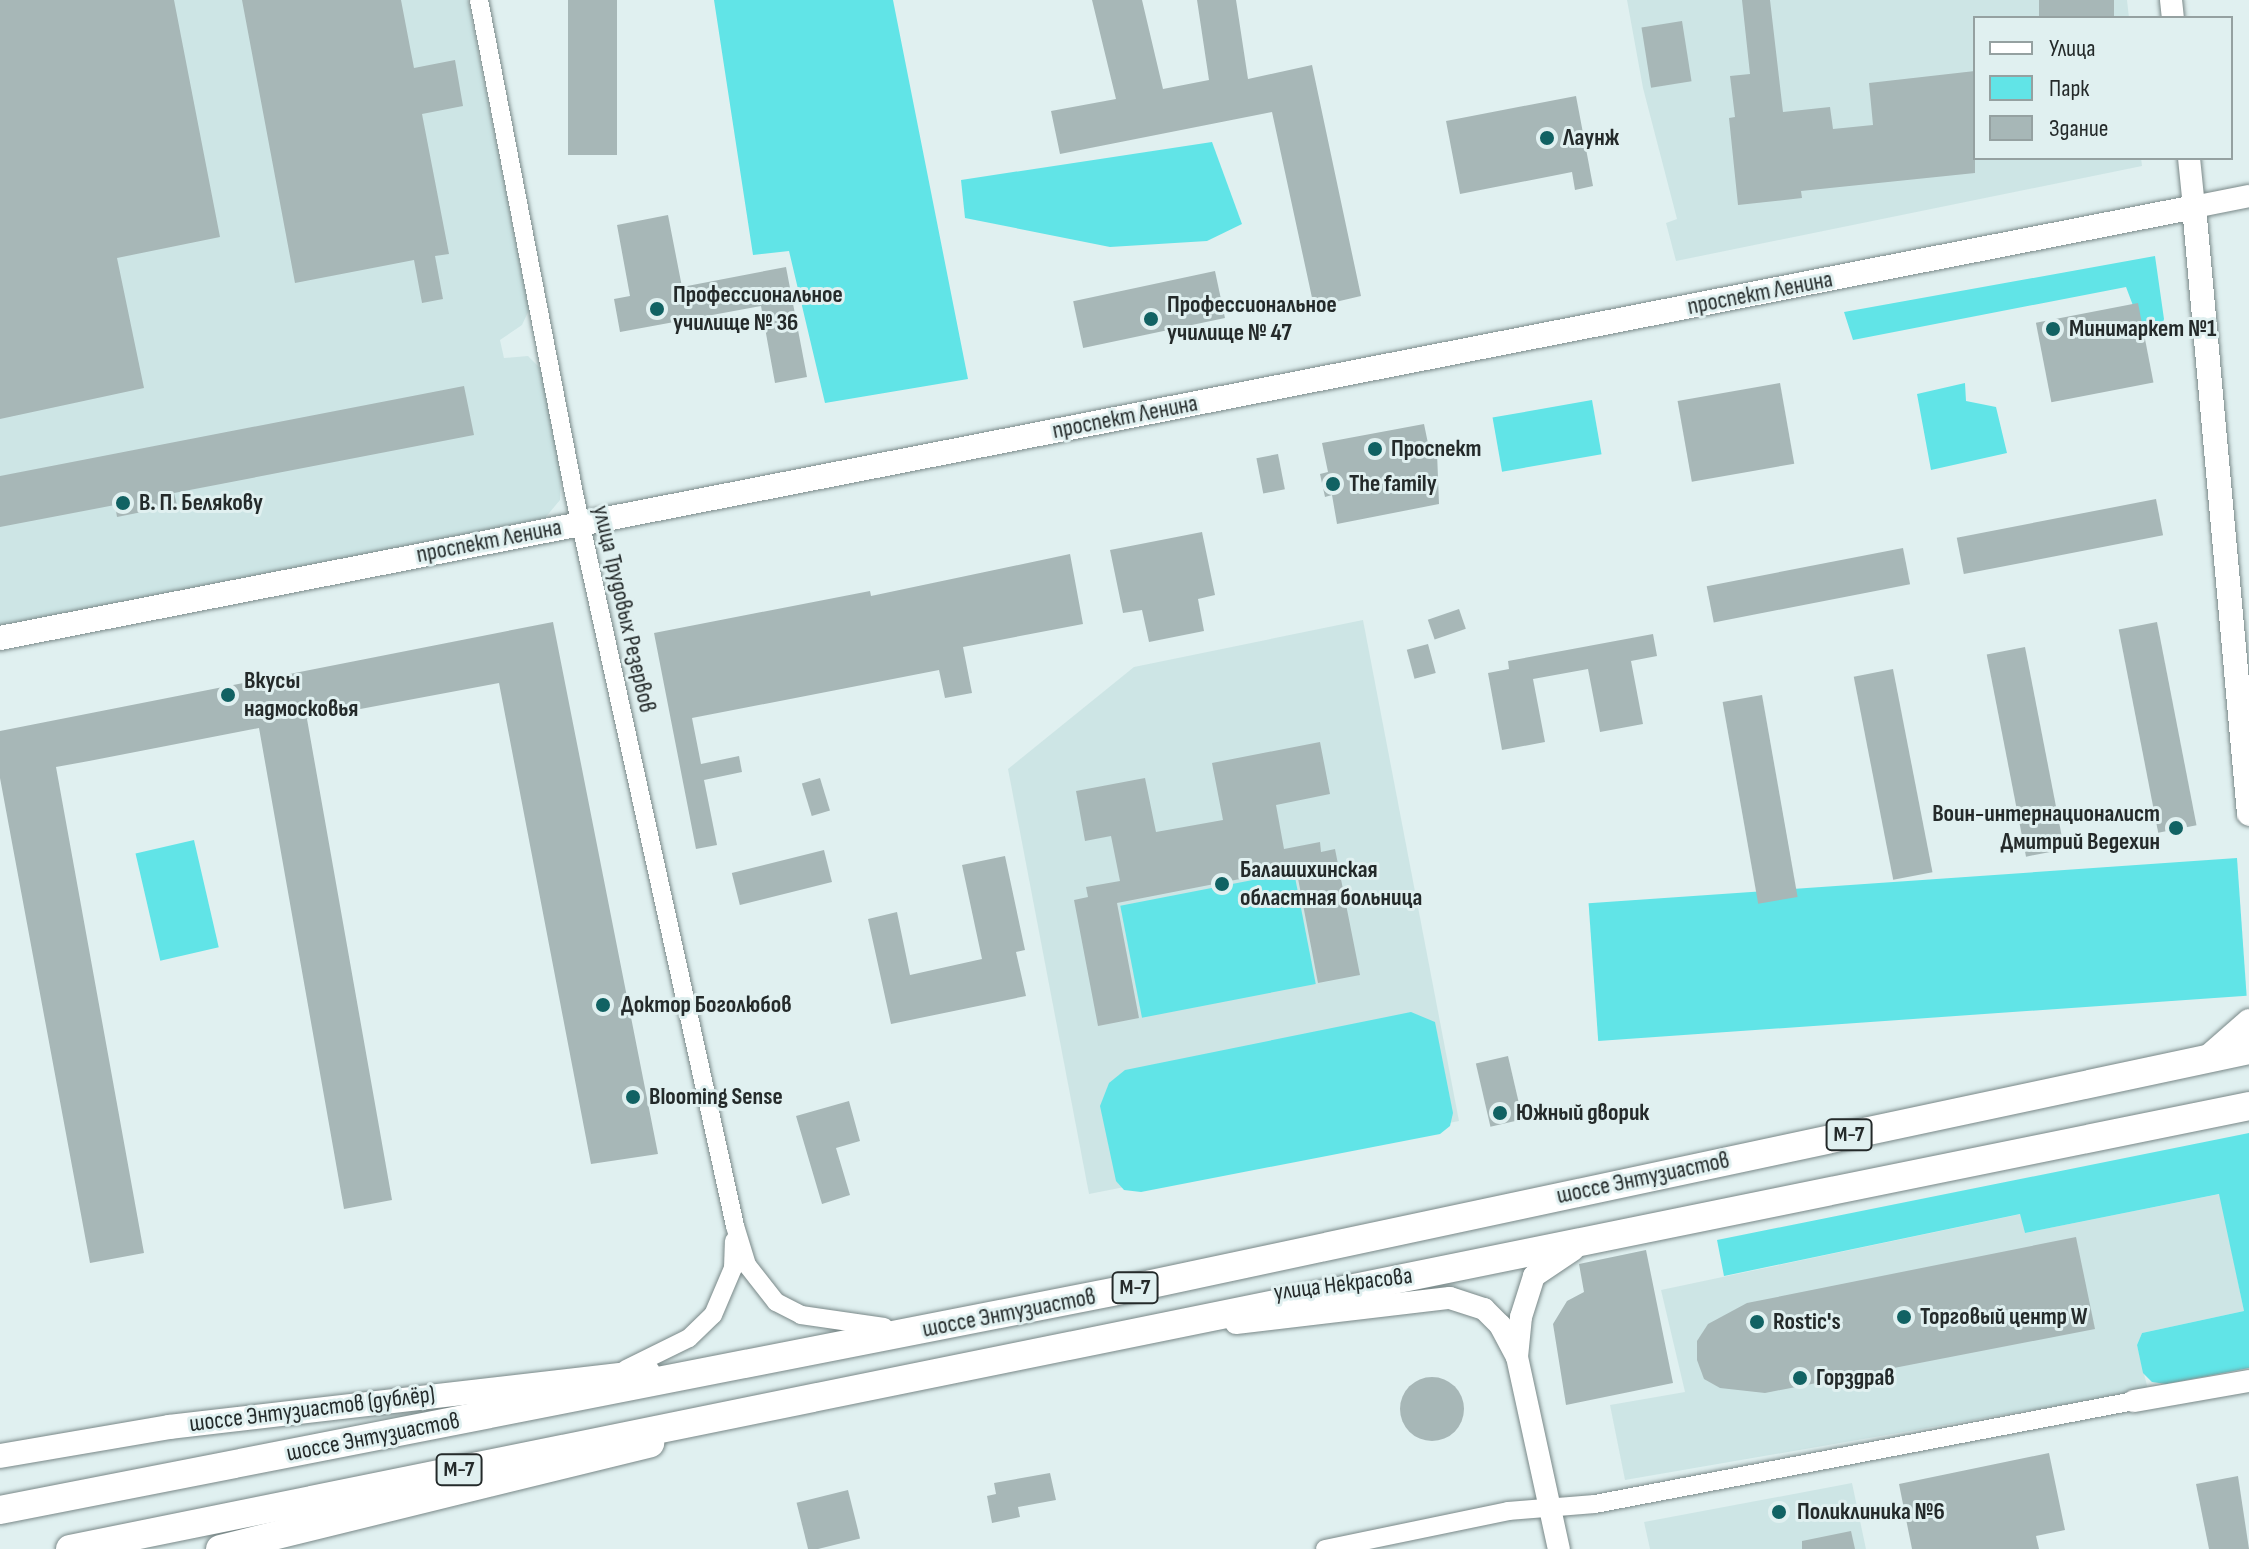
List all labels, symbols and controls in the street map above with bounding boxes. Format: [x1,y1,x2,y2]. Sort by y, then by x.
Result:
legend [1973,16,2233,160]
text: Улица [2049,34,2095,63]
text: Парк [2049,74,2089,103]
text: Здание [2049,114,2108,143]
place label: Лаунж [1563,124,1619,152]
marker: Лаунж [1538,129,1556,147]
street label: проспект Ленина [1685,265,1835,321]
place label: Профессиональное училище № 36 [673,281,843,337]
place label: Профессиональное училище № 47 [1167,291,1337,347]
marker: Профессиональное училище № 36 [648,300,666,318]
marker: Профессиональное училище № 47 [1142,310,1160,328]
place label: Минимаркет №1 [2069,315,2216,343]
marker: Минимаркет №1 [2044,320,2062,338]
street label: проспект Ленина [1050,389,1200,445]
place label: Проспект [1391,435,1482,463]
marker: Проспект [1366,440,1384,458]
place label: The family [1349,470,1437,498]
marker: The family [1324,475,1342,493]
place label: В. П. Белякову [139,489,263,517]
marker: В. П. Белякову [114,494,132,512]
street label: улица Трудовых Резервов [586,503,662,715]
street label: проспект Ленина [414,513,564,569]
place label: Вкусы надмосковья [244,667,358,723]
marker: Вкусы надмосковья [219,686,237,704]
place label: Воин-интернационалист Дмитрий Ведехин [1932,800,2160,856]
marker: Воин-интернационалист Дмитрий Ведехин [2167,819,2185,837]
place label: Балашихинская областная больница [1240,856,1422,912]
marker: Балашихинская областная больница [1211,873,1233,895]
place label: Доктор Боголюбов [621,991,792,1019]
marker: Доктор Боголюбов [592,994,614,1016]
place label: Blooming Sense [649,1083,783,1111]
marker: Blooming Sense [624,1088,642,1106]
place label: Южный дворик [1516,1099,1649,1127]
marker: Южный дворик [1491,1104,1509,1122]
road number: М-7 [1825,1117,1873,1153]
street label: шоссе Энтузиастов [1554,1146,1732,1210]
street label: улица Некрасова [1272,1261,1414,1307]
road number: М-7 [1111,1270,1159,1306]
street label: шоссе Энтузиастов [920,1282,1098,1344]
place label: Торговый центр W [1920,1303,2087,1331]
place label: Rostic's [1773,1308,1841,1336]
marker: Торговый центр W [1895,1308,1913,1326]
marker: Rostic's [1748,1313,1766,1331]
place label: Горздрав [1816,1364,1895,1392]
marker: Горздрав [1791,1369,1809,1387]
street label: шоссе Энтузиастов (дублёр) [188,1380,436,1438]
street label: шоссе Энтузиастов [284,1406,462,1468]
road number: М-7 [435,1452,483,1488]
place label: Поликлиника №6 [1797,1498,1945,1526]
marker: Поликлиника №6 [1768,1501,1790,1523]

